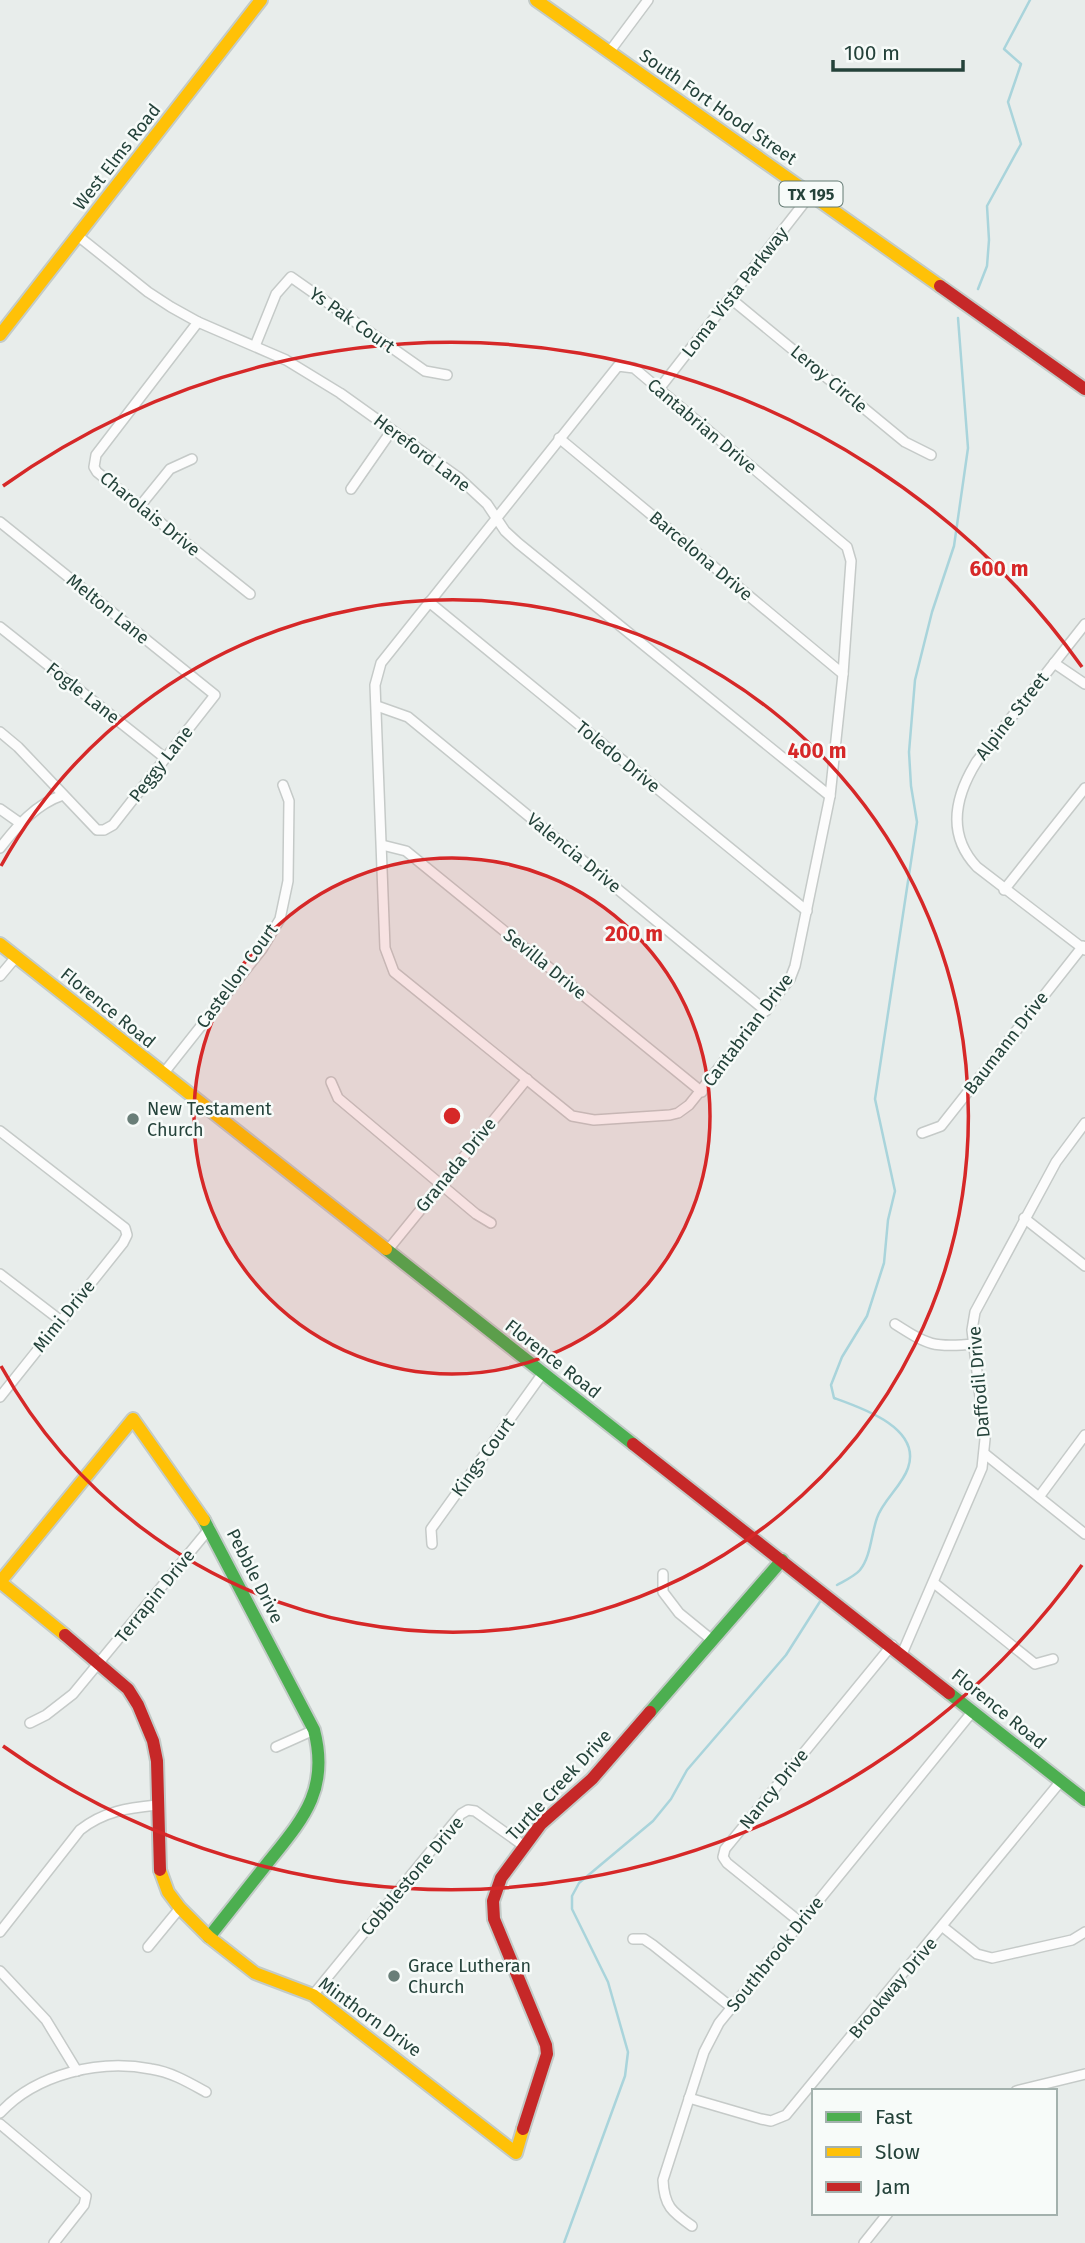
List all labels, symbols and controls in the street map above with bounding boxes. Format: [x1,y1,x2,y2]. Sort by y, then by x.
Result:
scale bar [833,28,962,72]
text: 100 m [844,40,900,66]
street label: South Fort Hood Street [635,44,801,170]
street label: West Elms Road [69,99,165,215]
road number: TX 195 [780,182,842,206]
street label: Loma Vista Parkway [677,222,793,362]
street label: Ys Pak Court [305,282,399,358]
street label: Leroy Circle [786,340,872,418]
street label: Cantabrian Drive [643,374,761,478]
street label: Hereford Lane [369,409,475,497]
street label: Charolais Drive [95,467,205,561]
street label: Barcelona Drive [645,506,757,606]
text: 600 m [969,556,1029,582]
street label: Melton Lane [62,569,154,649]
street label: Fogle Lane [42,658,124,728]
street label: Alpine Street [971,667,1053,764]
street label: Toledo Drive [571,716,665,798]
street label: Peggy Lane [124,721,198,807]
text: 400 m [787,738,847,764]
street label: Valencia Drive [522,808,626,898]
street label: Castellon Court [192,919,283,1033]
text: 200 m [605,921,663,947]
street label: Sevilla Drive [499,924,591,1004]
street label: Florence Road [56,963,160,1053]
street label: Cantabrian Drive [698,969,798,1091]
street label: Baumann Drive [959,987,1053,1099]
place label: New Testament Church [147,1098,272,1141]
centre of rings [440,1104,464,1128]
marker: New Testament Church [125,1111,141,1127]
street label: Granada Drive [411,1113,501,1217]
street label: Mimi Drive [28,1275,100,1357]
street label: Florence Road [501,1315,605,1403]
street label: Daffodil Drive [963,1325,995,1439]
street label: Kings Court [447,1413,519,1501]
street label: Pebble Drive [222,1525,288,1627]
street label: Terrapin Drive [110,1545,200,1647]
street label: Florence Road [947,1664,1051,1754]
street label: Turtle Creek Drive [502,1725,616,1845]
street label: Nancy Drive [735,1744,813,1834]
street label: Cobblestone Drive [356,1812,468,1940]
street label: Southbrook Drive [722,1892,828,2016]
street label: Brookway Drive [844,1933,942,2043]
place label: Grace Lutheran Church [408,1955,531,1998]
marker: Grace Lutheran Church [386,1968,402,1984]
street label: Minthorn Drive [314,1972,426,2062]
legend [812,2089,1057,2215]
text: Fast [875,2104,913,2130]
text: Slow [875,2139,920,2165]
text: Jam [875,2174,911,2200]

